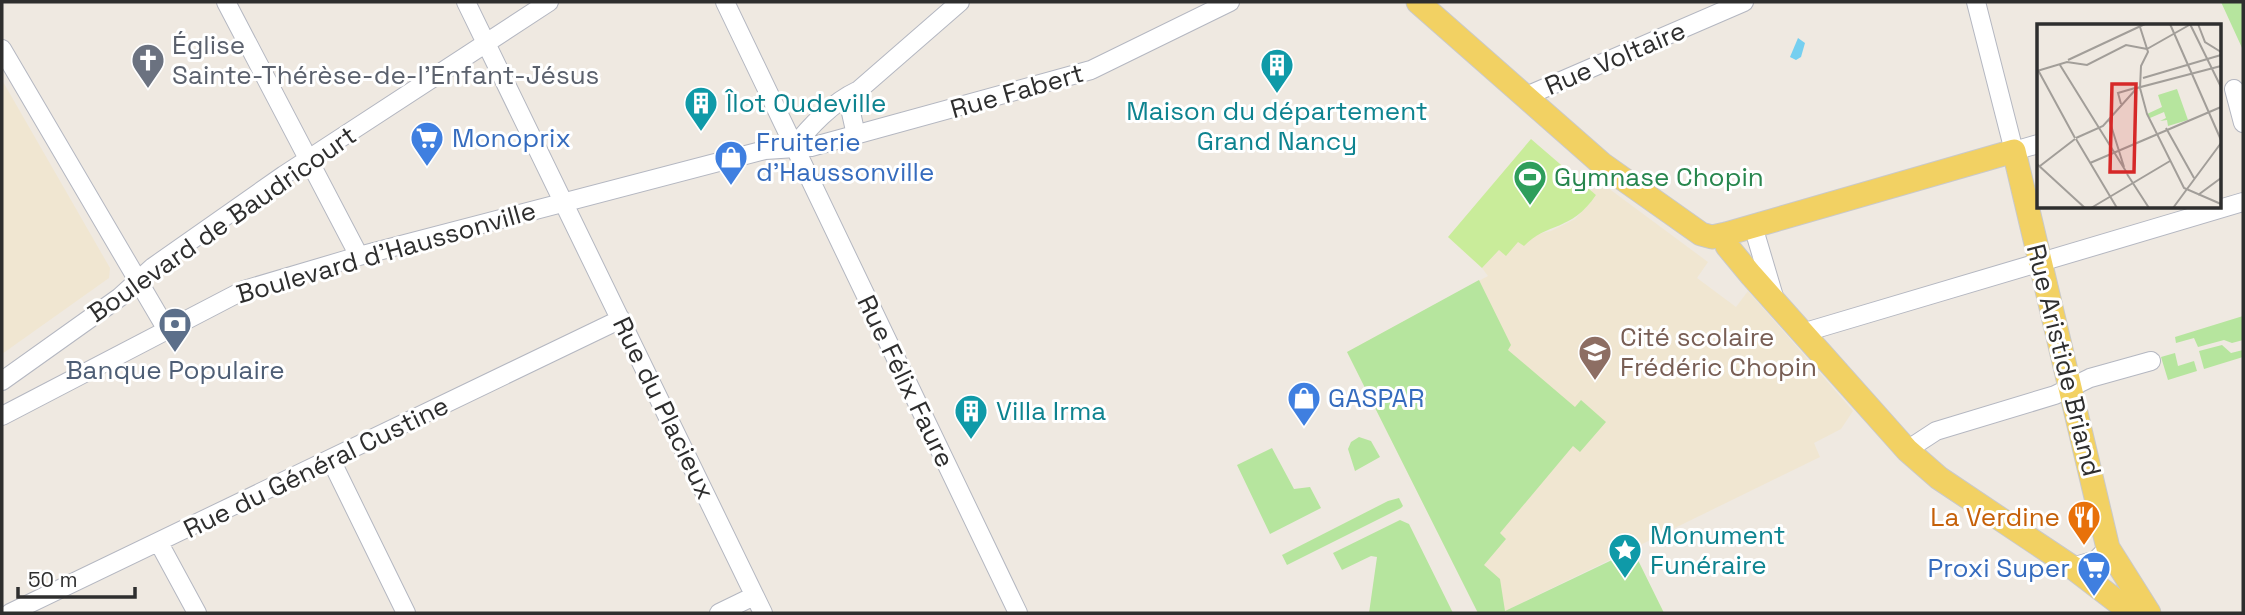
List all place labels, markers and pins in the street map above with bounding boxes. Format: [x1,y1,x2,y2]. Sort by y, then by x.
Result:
place label: Église Sainte-Thérèse-de-l'Enfant-Jésus [172,28,599,92]
church icon: Église Sainte-Thérèse-de-l'Enfant-Jésus [129,41,167,90]
building icon: Maison du département Grand Nancy [1258,46,1296,95]
building icon: Îlot Oudeville [682,84,720,133]
place label: Îlot Oudeville [724,86,886,120]
place label: Maison du département Grand Nancy [1126,94,1428,158]
supermarket icon: Monoprix [408,119,446,168]
place label: Monoprix [452,121,571,155]
place label: Fruiterie d'Haussonville [756,125,934,189]
shop icon: Fruiterie d'Haussonville [712,138,750,187]
sports icon: Gymnase Chopin [1511,158,1549,207]
place label: Gymnase Chopin [1554,160,1764,194]
bank icon: Banque Populaire [156,305,194,354]
place label: Cité scolaire Frédéric Chopin [1620,320,1817,384]
school or university icon: Cité scolaire Frédéric Chopin [1576,333,1614,382]
place label: Banque Populaire [65,353,285,387]
shop icon: GASPAR [1285,379,1323,428]
place label: GASPAR [1328,381,1424,415]
building icon: Villa Irma [952,392,990,441]
place label: Villa Irma [996,394,1106,428]
restaurant icon: La Verdine [2065,498,2103,547]
place label: La Verdine [1930,500,2060,534]
place label: Monument Funéraire [1650,518,1786,582]
place icon: Monument Funéraire [1606,531,1644,580]
supermarket icon: Proxi Super [2075,549,2113,598]
place label: Proxi Super [1928,551,2070,585]

